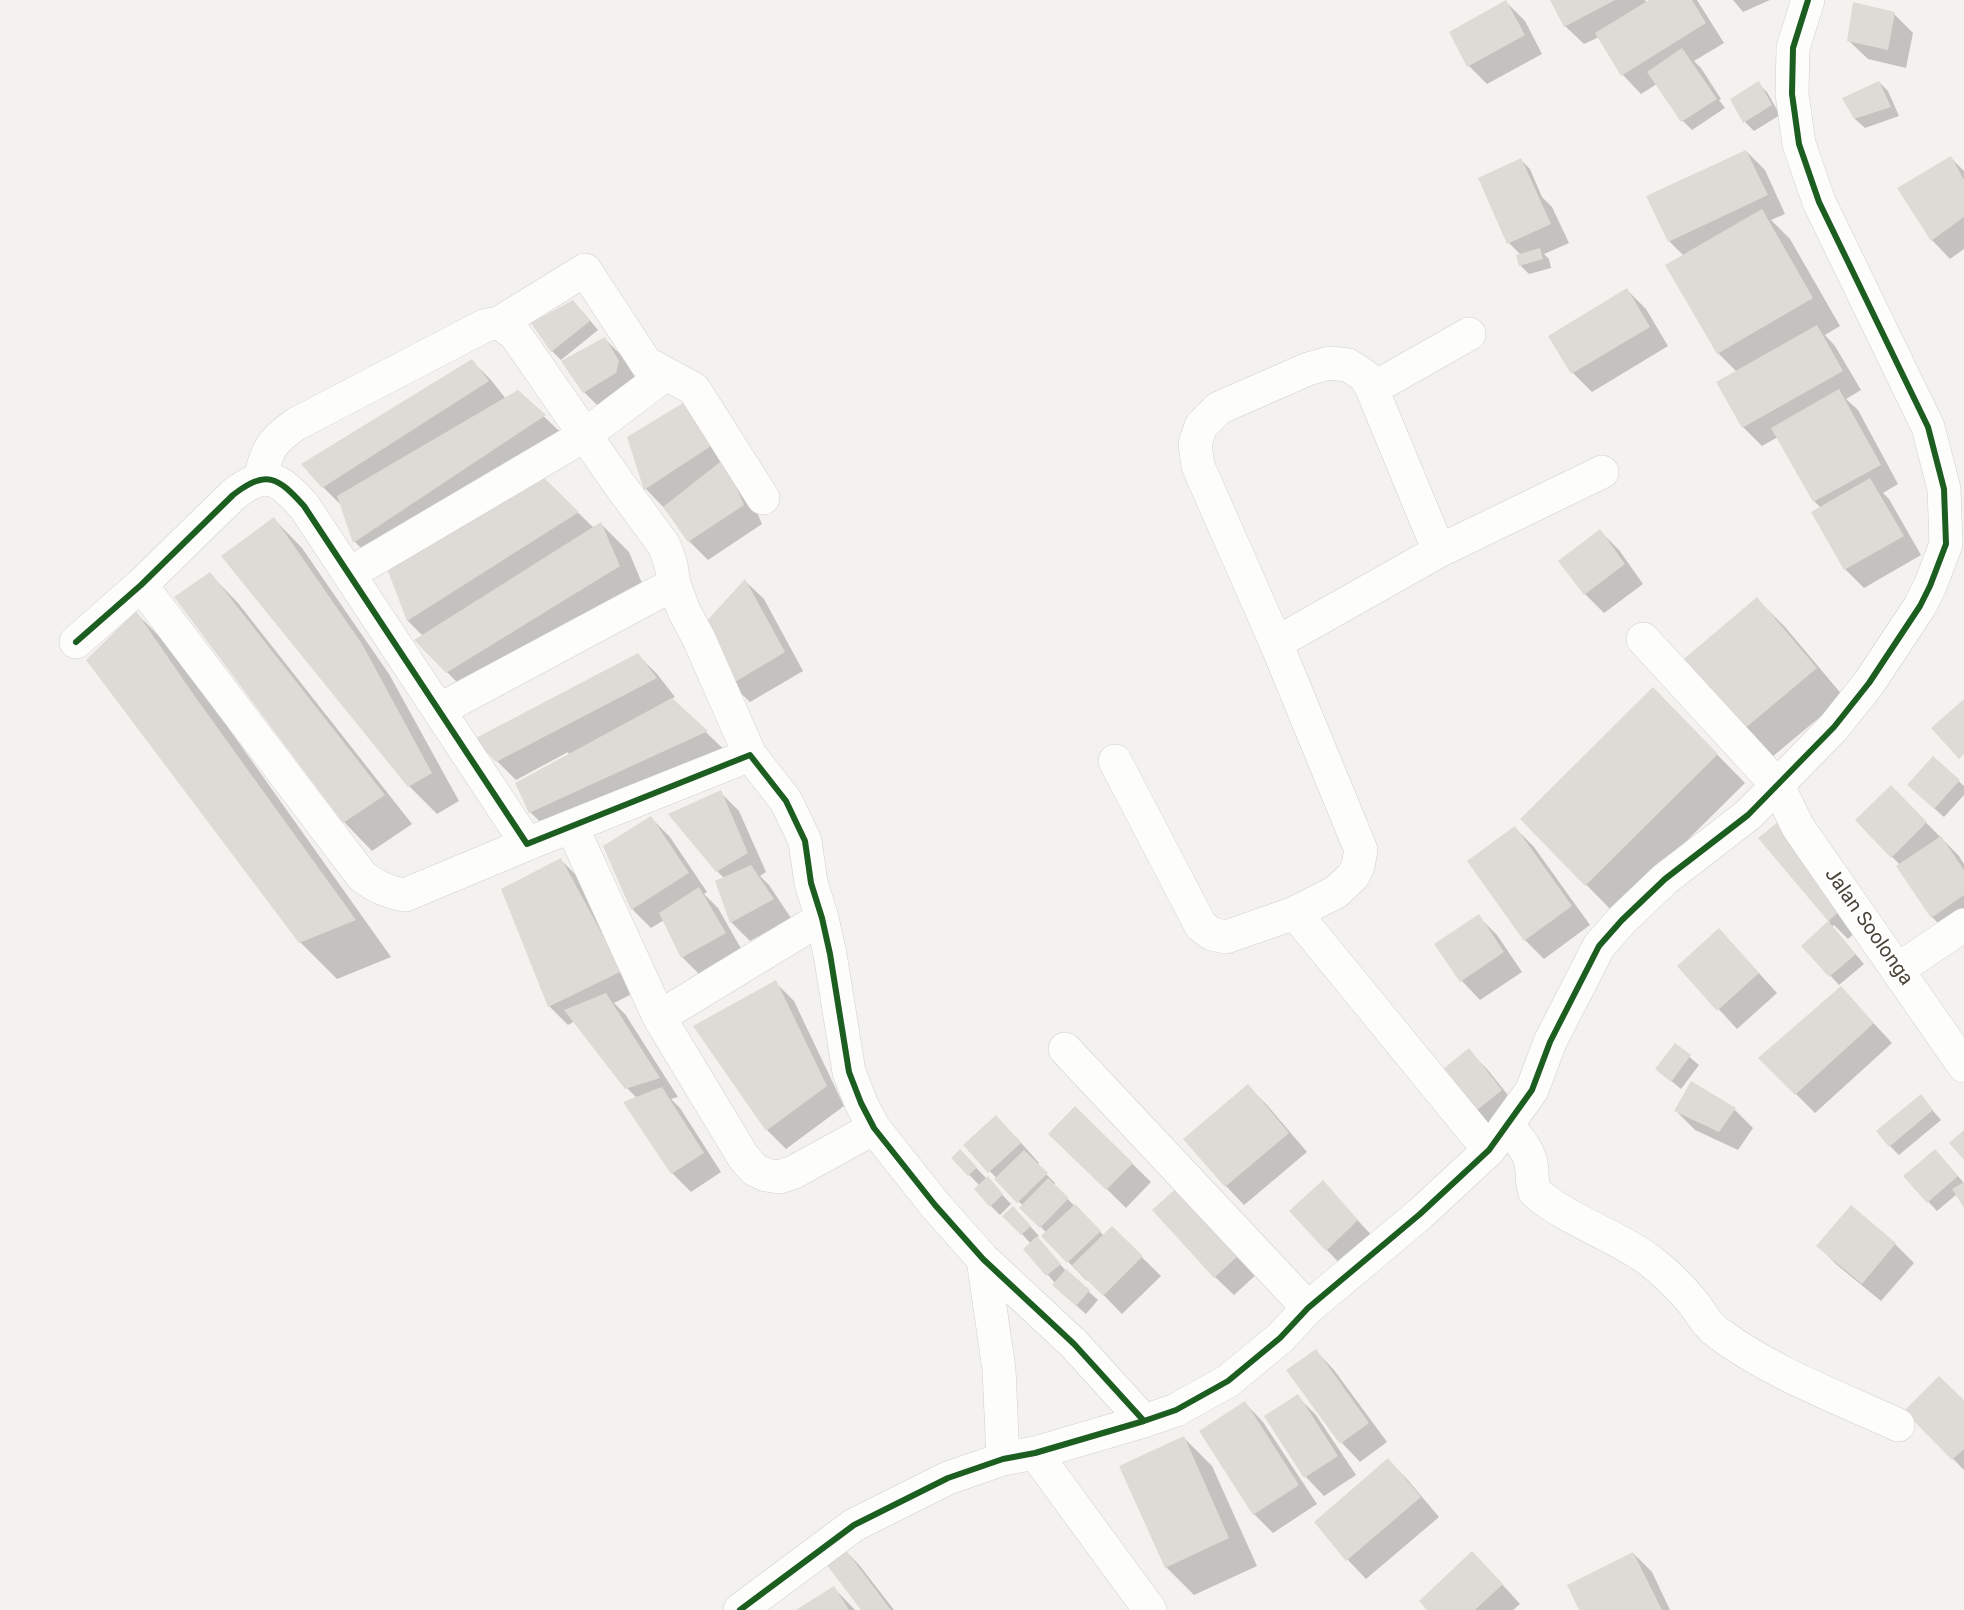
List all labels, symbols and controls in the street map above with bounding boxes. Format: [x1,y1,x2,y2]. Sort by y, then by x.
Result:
street label: Jalan Soolonga [1819,864,1917,990]

